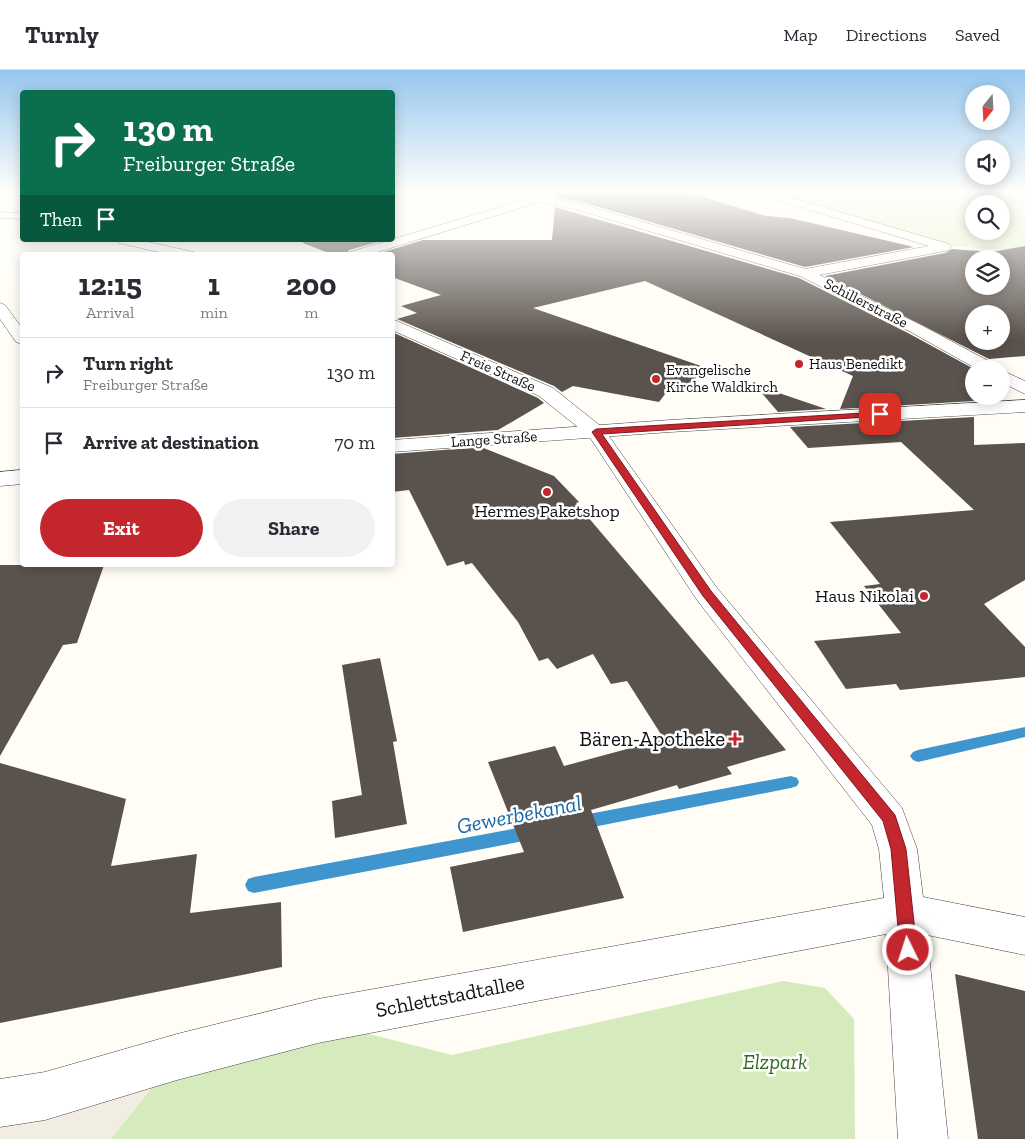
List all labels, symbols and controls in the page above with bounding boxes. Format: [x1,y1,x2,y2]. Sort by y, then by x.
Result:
text: Turnly [25,20,99,49]
text: Map [783,24,818,46]
text: Directions [846,24,927,46]
text: Saved [955,24,1000,46]
north arrow [965,85,1010,130]
map controls [965,85,1010,405]
text: 130 m [123,108,213,150]
icon: right [40,110,105,175]
button: sound [965,140,1010,185]
text: Freiburger Straße [123,150,295,177]
button: search [965,195,1010,240]
icon: arrive [92,205,120,233]
text: Then [40,208,82,231]
button: layers [965,250,1010,295]
text: 12:15 [78,267,142,303]
text: 1 [208,267,220,303]
text: 200 [286,267,337,303]
street label: Schillerstraße [821,274,911,332]
text: Arrival [86,303,134,322]
text: min [200,303,228,322]
text: m [304,303,318,322]
button: + [965,305,1010,350]
street label: Freie Straße [458,346,538,396]
text: Turn right [83,352,173,375]
place label: Haus Benedikt [809,355,904,373]
marker: Haus Benedikt [793,358,805,370]
icon: right [40,359,68,387]
button: − [965,360,1010,405]
text: 130 m [327,361,375,384]
place label: Evangelische Kirche Waldkirch [666,361,778,396]
marker: Evangelische Kirche Waldkirch [650,373,662,385]
text: Freiburger Straße [83,375,208,394]
pin [859,393,901,435]
icon: arrive [866,400,894,428]
street label: Lange Straße [450,427,538,451]
icon: arrive [40,429,68,457]
text: Arrive at destination [83,431,259,454]
text: 70 m [334,431,375,454]
marker: Hermes Paketshop [541,486,553,498]
button: Exit [40,499,203,557]
button: Share [213,499,375,557]
place label: Hermes Paketshop [474,500,620,522]
place label: Haus Nikolai [815,585,914,607]
marker: Haus Nikolai [918,590,930,602]
place label: Bären-Apotheke [579,726,725,751]
marker: Bären-Apotheke [729,733,741,745]
water label: Gewerbekanal [454,789,584,840]
position arrow [881,923,933,975]
street label: Schlettstadtallee [373,969,527,1022]
park label: Elzpark [743,1049,807,1074]

